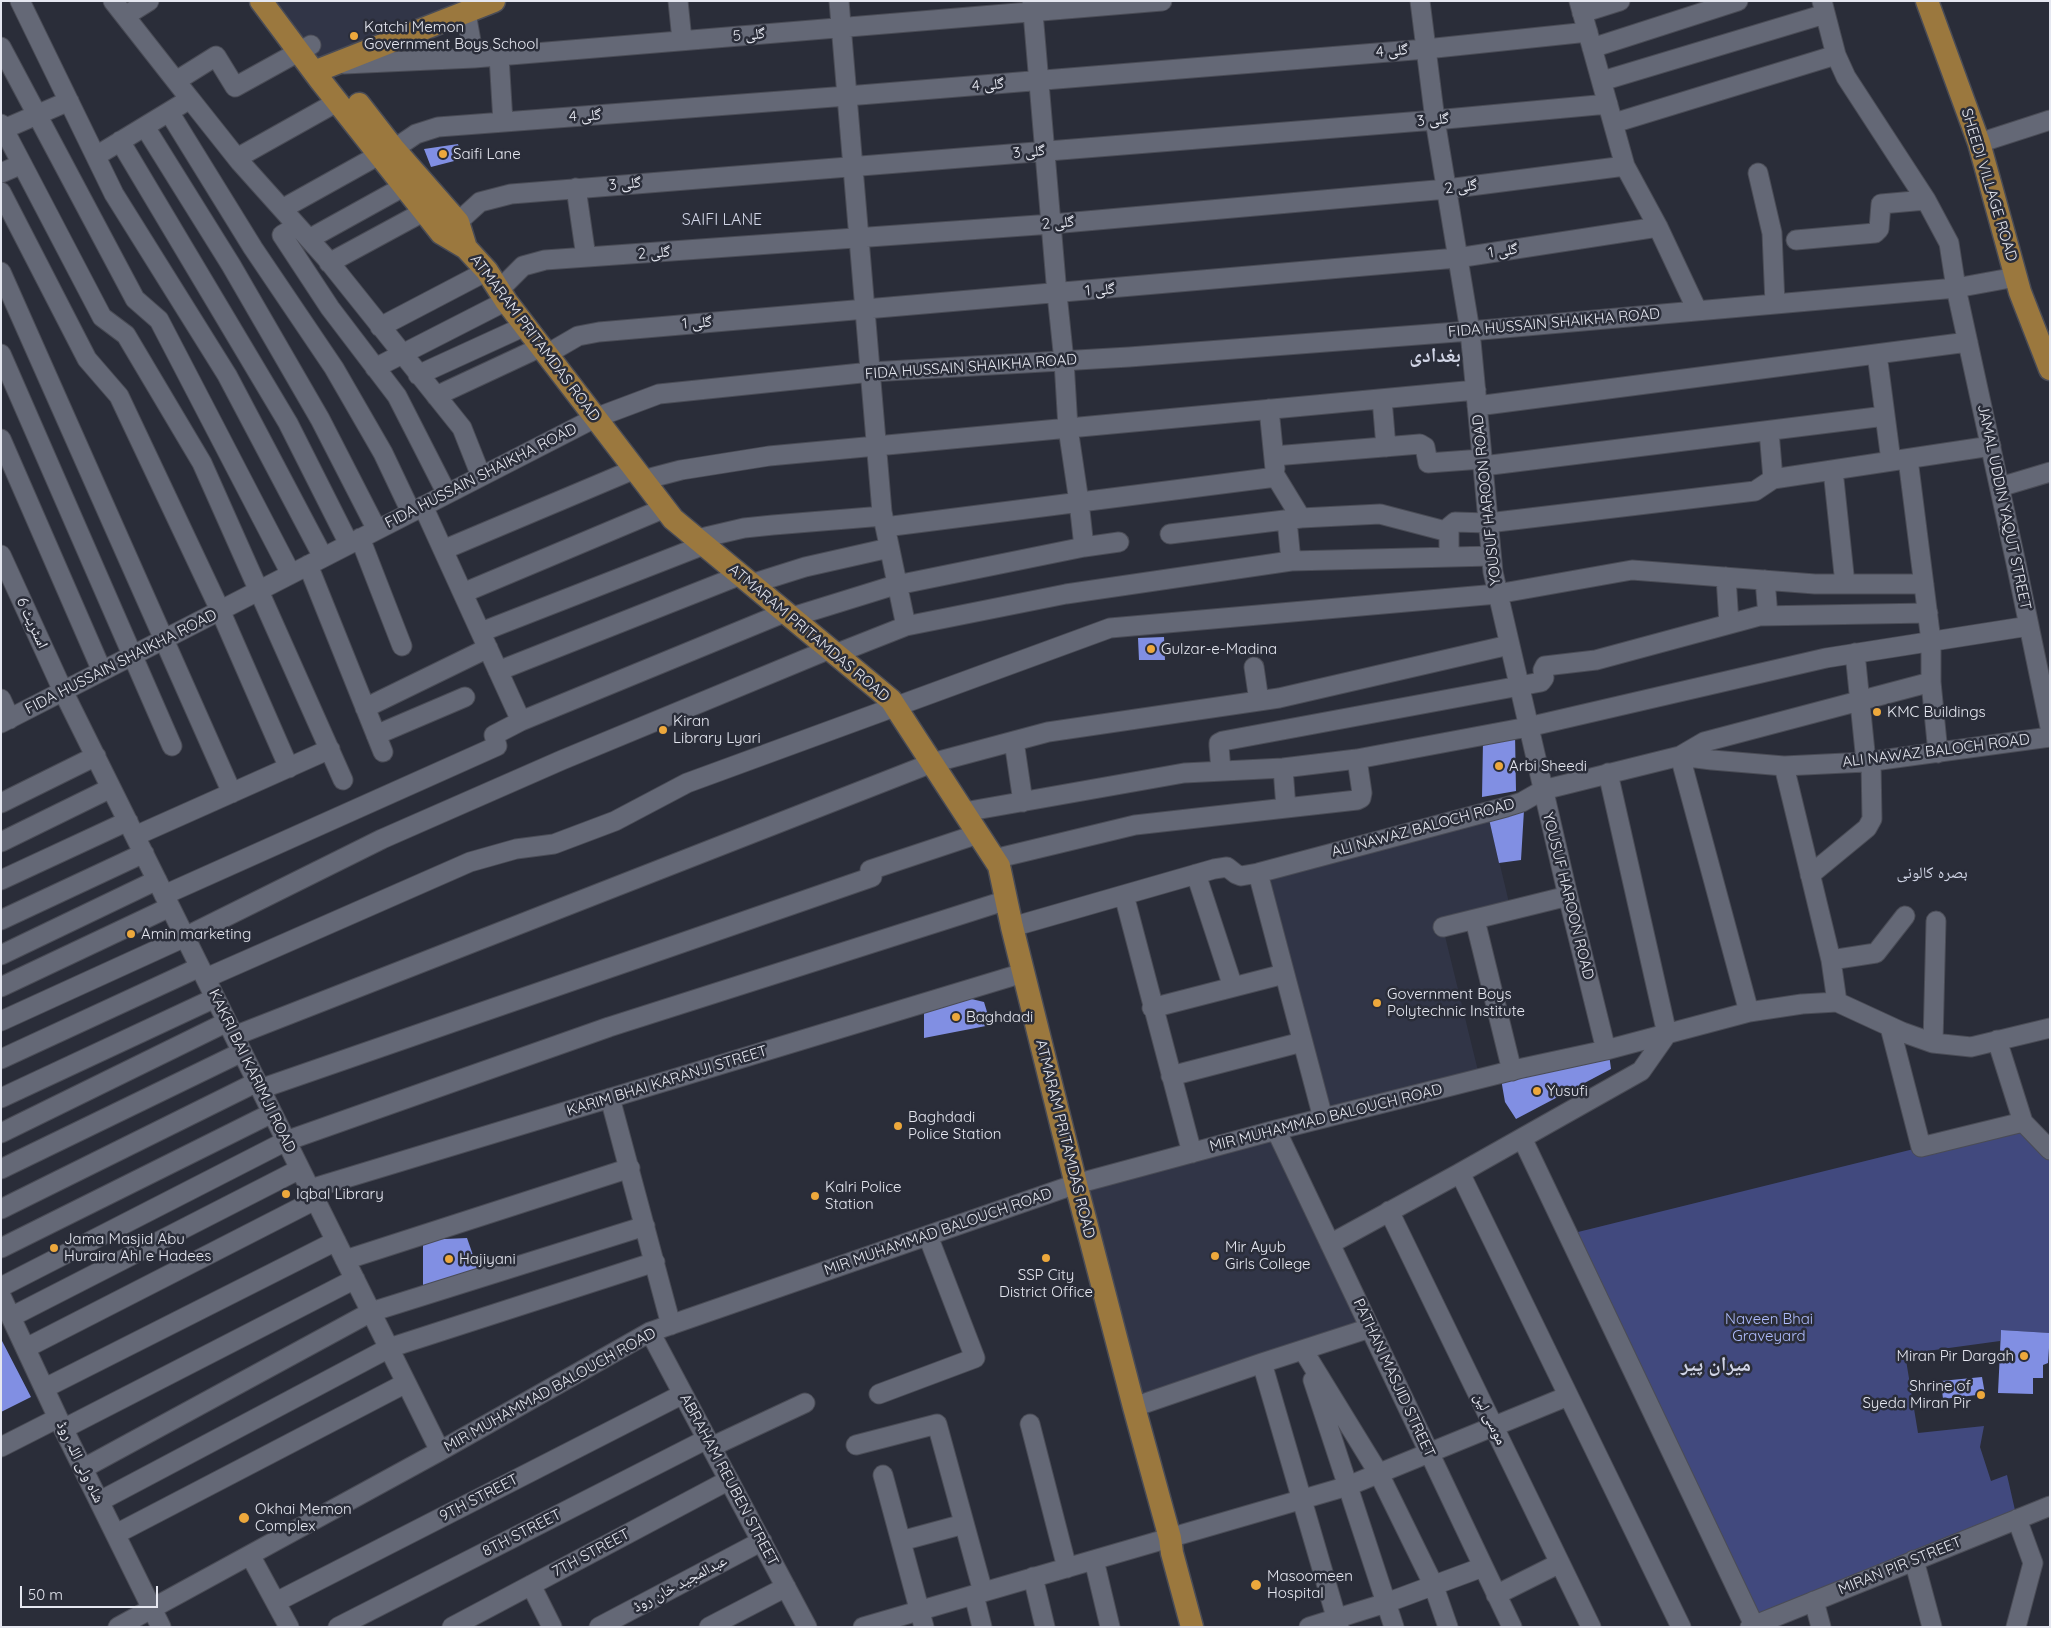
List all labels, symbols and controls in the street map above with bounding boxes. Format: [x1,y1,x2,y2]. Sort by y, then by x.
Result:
place label: Katchi Memon Government Boys School [364,18,539,53]
street label: گلی 5 [732,25,766,45]
marker: Katchi Memon Government Boys School [348,30,360,42]
street label: گلی 4 [1375,41,1409,61]
street label: گلی 4 [971,75,1005,95]
street label: گلی 4 [568,106,602,126]
street label: SHEEDI VILLAGE ROAD [1957,106,2021,264]
street label: گلی 3 [1416,110,1450,130]
street label: گلی 3 [1012,142,1046,162]
place label: Saifi Lane [453,145,521,163]
marker: Saifi Lane [437,148,449,160]
street label: گلی 3 [608,174,642,194]
street label: گلی 2 [1444,176,1478,198]
district label: SAIFI LANE [676,210,768,230]
street label: گلی 2 [1041,213,1075,233]
street label: گلی 1 [1487,240,1519,262]
street label: گلی 2 [637,243,671,263]
street label: ATMARAM PRITAMDAS ROAD [466,251,604,425]
street label: گلی 1 [1084,280,1116,300]
street label: FIDA HUSSAIN SHAIKHA ROAD [1447,305,1661,341]
street label: گلی 1 [681,313,713,333]
district label: بغدادی [1409,344,1461,368]
street label: FIDA HUSSAIN SHAIKHA ROAD [864,351,1078,383]
street label: JAMAL UDDIN YAQUT STREET [1973,403,2035,611]
street label: YOUSUF HAROON ROAD [1469,414,1505,586]
street label: FIDA HUSSAIN SHAIKHA ROAD [382,420,580,532]
street label: ATMARAM PRITAMDAS ROAD [725,560,893,706]
street label: اسٹریٹ 6 [12,595,52,651]
street label: FIDA HUSSAIN SHAIKHA ROAD [22,606,220,718]
place label: Gulzar-e-Madina [1161,640,1277,658]
marker: Gulzar-e-Madina [1145,643,1157,655]
place label: KMC Buildings [1887,703,1985,721]
marker: KMC Buildings [1871,706,1883,718]
place label: Kiran Library Lyari [673,712,761,747]
marker: Kiran Library Lyari [657,724,669,736]
street label: ALI NAWAZ BALOCH ROAD [1841,731,2031,771]
place label: Arbi Sheedi [1509,757,1587,775]
marker: Arbi Sheedi [1493,760,1505,772]
street label: ALI NAWAZ BALOCH ROAD [1330,795,1516,861]
street label: YOUSUF HAROON ROAD [1538,810,1598,982]
district label: بصرہ کالونی [1896,863,1968,883]
place label: Amin marketing [141,925,251,943]
marker: Amin marketing [125,928,137,940]
place label: Government Boys Polytechnic Institute [1387,985,1525,1020]
street label: KAKRI BAI KARIMJI ROAD [205,986,299,1156]
marker: Government Boys Polytechnic Institute [1371,997,1383,1009]
place label: Baghdadi [966,1008,1033,1026]
marker: Baghdadi [950,1011,962,1023]
street label: ATMARAM PRITAMDAS ROAD [1032,1038,1098,1240]
street label: KARIM BHAI KARANJI STREET [565,1042,769,1120]
street label: MIR MUHAMMAD BALOUCH ROAD [1208,1080,1444,1156]
place label: Yusufi [1547,1082,1588,1100]
marker: Yusufi [1531,1085,1543,1097]
place label: Baghdadi Police Station [908,1108,1001,1143]
marker: Baghdadi Police Station [892,1120,904,1132]
place label: Kalri Police Station [825,1178,901,1213]
place label: Iqbal Library [296,1185,384,1203]
street label: MIR MUHAMMAD BALOUCH ROAD [822,1185,1054,1279]
marker: Iqbal Library [280,1188,292,1200]
marker: Kalri Police Station [809,1190,821,1202]
place label: Jama Masjid Abu Huraira Ahl e Hadees [64,1230,211,1265]
place label: Mir Ayub Girls College [1225,1238,1311,1273]
marker: Jama Masjid Abu Huraira Ahl e Hadees [48,1242,60,1254]
place label: Hajiyani [459,1250,516,1268]
marker: Mir Ayub Girls College [1209,1250,1221,1262]
marker: SSP City District Office [1040,1252,1052,1264]
marker: Hajiyani [443,1253,455,1265]
place label: SSP City District Office [999,1266,1093,1301]
street label: PATHAN MASJID STREET [1349,1296,1439,1460]
park label: Naveen Bhai Graveyard [1725,1310,1813,1345]
street label: MIR MUHAMMAD BALOUCH ROAD [441,1324,659,1456]
place label: Miran Pir Dargah [1897,1347,2014,1365]
marker: Miran Pir Dargah [2018,1350,2030,1362]
district label: میران پیر [1681,1353,1751,1377]
place label: Shrine of Syeda Miran Pir [1862,1377,1971,1412]
marker: Shrine of Syeda Miran Pir [1975,1389,1987,1401]
street label: موسی لین [1470,1390,1510,1448]
street label: ABRAHAM REUBEN STREET [676,1391,782,1569]
street label: شاہ ولی اللہ روڈ [52,1418,108,1506]
street label: 9TH STREET [437,1470,521,1526]
place label: Okhai Memon Complex [255,1500,352,1535]
street label: 8TH STREET [480,1506,564,1560]
marker: Okhai Memon Complex [237,1511,251,1525]
street label: 7TH STREET [549,1525,633,1581]
street label: MIRAN PIR STREET [1836,1533,1964,1599]
street label: عبدالمجید خان روڈ [630,1552,730,1616]
place label: Masoomeen Hospital [1267,1567,1353,1602]
scale bar [22,1576,160,1608]
marker: Masoomeen Hospital [1249,1578,1263,1592]
text: 50 m [28,1585,63,1604]

